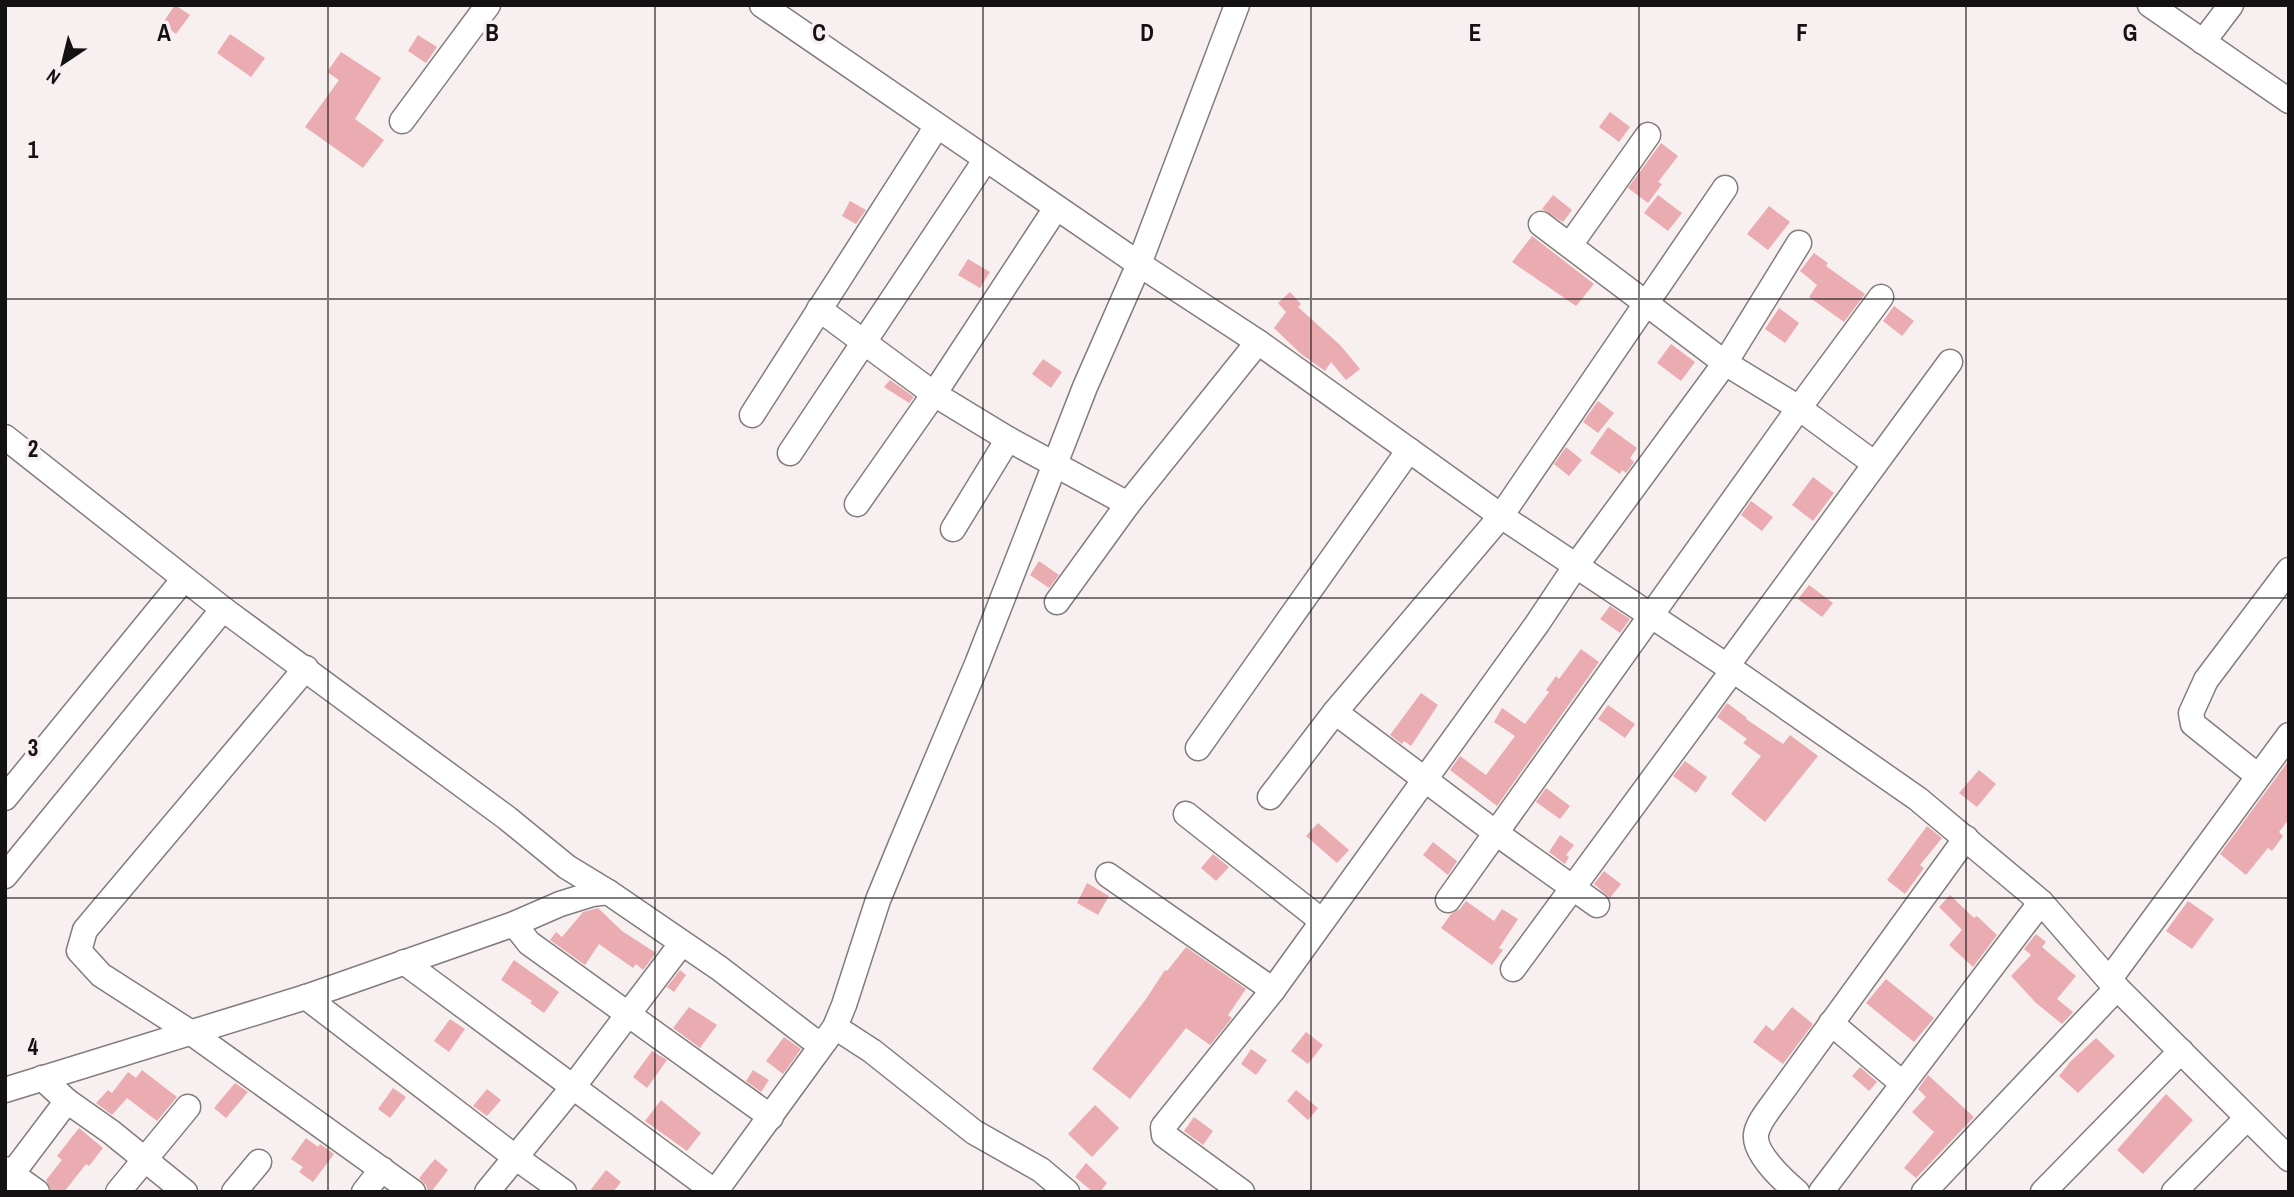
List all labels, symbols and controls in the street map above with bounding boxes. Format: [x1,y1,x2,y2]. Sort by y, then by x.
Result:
text: A [157,17,171,48]
text: B [485,17,499,48]
text: C [812,17,826,48]
text: D [1140,17,1154,48]
text: E [1469,17,1481,48]
text: F [1796,17,1808,48]
text: G [2123,17,2137,48]
north arrow [28,28,98,98]
text: N [41,63,65,91]
text: 1 [28,134,39,165]
text: 2 [28,433,38,464]
text: 3 [28,732,38,763]
text: 4 [28,1031,39,1062]

